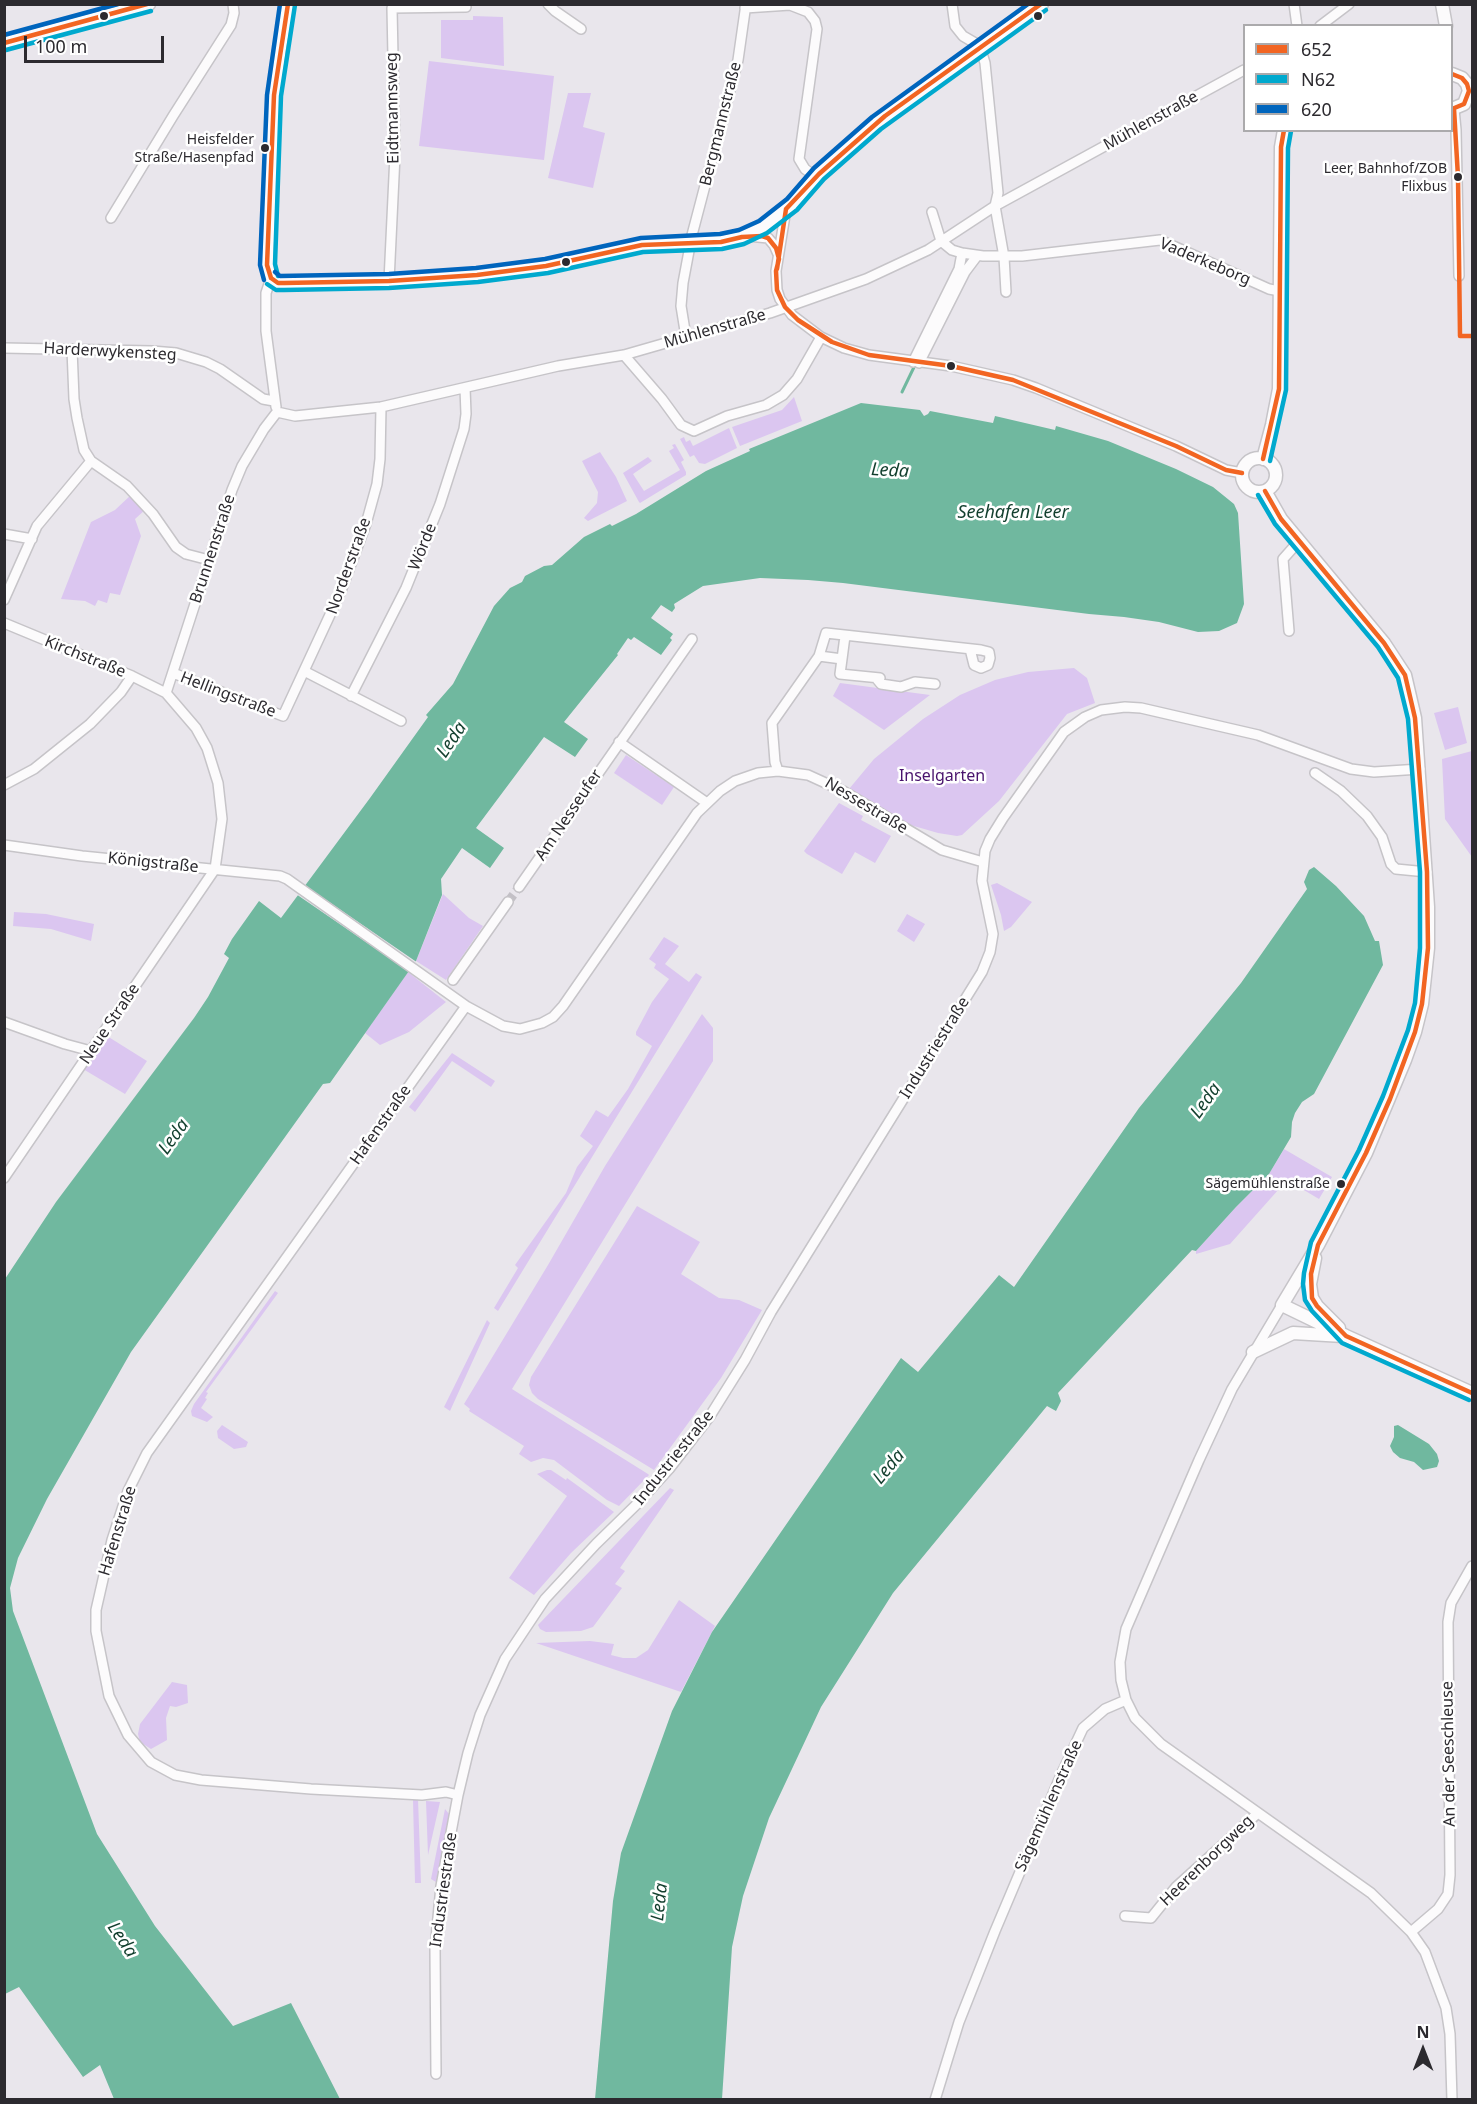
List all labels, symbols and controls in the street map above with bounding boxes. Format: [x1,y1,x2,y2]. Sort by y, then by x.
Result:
unlabelled marker [98,10,110,22]
unlabelled marker [1032,10,1044,22]
scale bar [27,24,166,62]
legend [1243,24,1453,132]
text: 100 m [35,34,87,58]
text: 652 [1301,37,1332,61]
street label: Eidtmannsweg [382,52,404,164]
street label: Bergmannstraße [696,60,746,188]
text: N62 [1301,67,1335,91]
street label: Mühlenstraße [1100,87,1202,155]
text: 620 [1301,97,1332,121]
place label: Heisfelder Straße/Hasenpfad [135,132,254,164]
marker: Heisfelder Straße/Hasenpfad [259,142,271,154]
place label: Leer, Bahnhof/ZOB Flixbus [1324,161,1447,194]
marker: Leer, Bahnhof/ZOB Flixbus [1452,171,1464,183]
street label: Vaderkeborg [1157,234,1253,290]
unlabelled marker [560,256,572,268]
street label: Mühlenstraße [662,305,768,353]
street label: Harderwykensteg [43,339,177,365]
unlabelled marker [945,360,957,372]
water label: Leda [870,459,910,483]
street label: Brunnenstraße [186,492,240,606]
water label: Seehafen Leer [957,502,1069,524]
street label: Norderstraße [323,515,375,617]
street label: Wörde [405,521,441,573]
street label: Kirchstraße [42,632,128,682]
street label: Hellingstraße [177,668,279,722]
water label: Leda [432,718,472,762]
street label: Am Nesseufer [531,766,607,864]
park label: Inselgarten [899,766,985,786]
street label: Nessestraße [821,774,911,838]
street label: Königstraße [107,849,199,877]
street label: Neue Straße [76,980,144,1068]
street label: Industriestraße [896,994,974,1102]
water label: Leda [1186,1079,1226,1123]
street label: Hafenstraße [346,1081,416,1169]
water label: Leda [154,1115,194,1159]
place label: Sägemühlenstraße [1206,1176,1330,1192]
marker: Sägemühlenstraße [1335,1178,1347,1190]
street label: Industriestraße [630,1407,718,1509]
water label: Leda [868,1445,910,1489]
street label: Hafenstraße [95,1484,141,1578]
street label: An der Seeschleuse [1438,1681,1460,1827]
street label: Sägemühlenstraße [1011,1737,1087,1875]
street label: Heerenborgweg [1156,1812,1258,1910]
street label: Industriestraße [426,1831,462,1949]
water label: Leda [647,1882,673,1922]
water label: Leda [102,1918,142,1962]
north arrow [1393,2020,1453,2080]
text: N [1416,2021,1430,2043]

